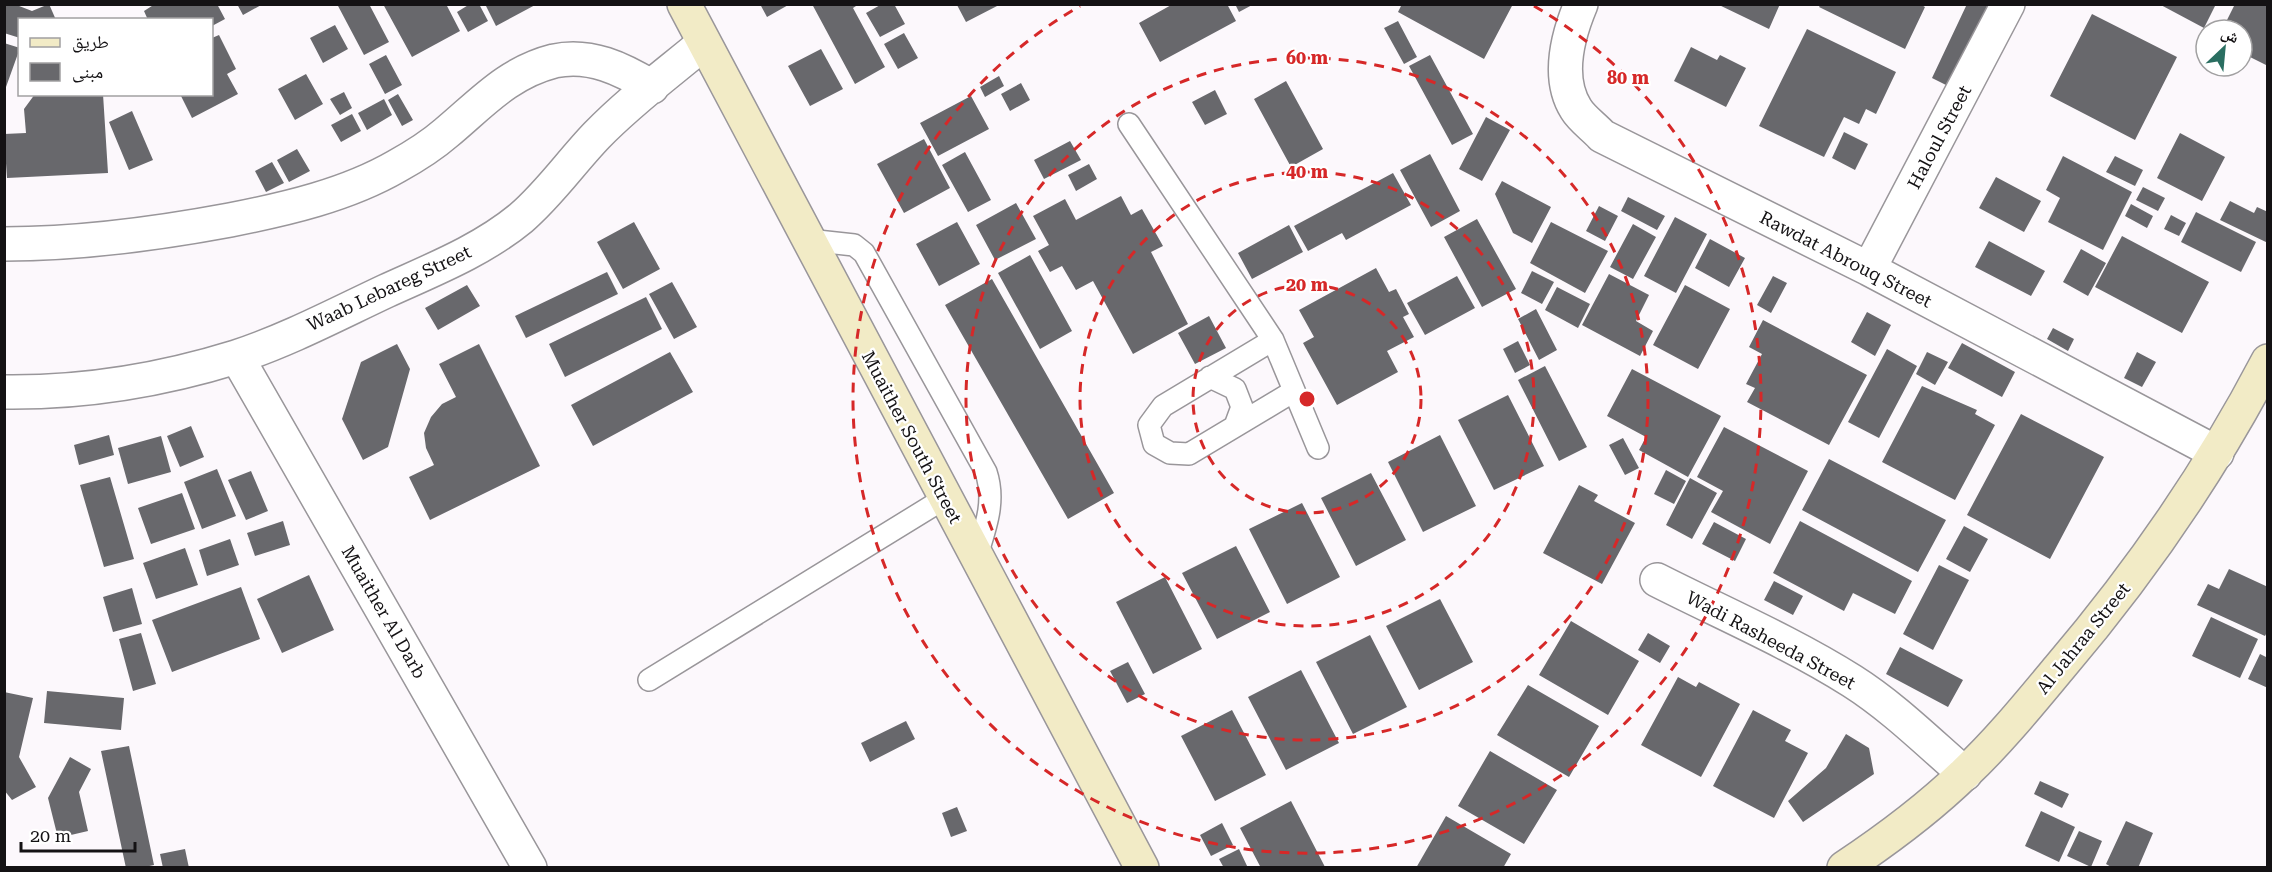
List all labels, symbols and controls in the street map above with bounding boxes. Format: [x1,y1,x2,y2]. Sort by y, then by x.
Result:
legend [18,18,213,96]
north arrow [2194,18,2254,78]
text: ش [2219,23,2242,47]
text: طريق [72,31,109,53]
text: 60 m [1286,47,1329,68]
text: مبنى [72,61,103,83]
text: 80 m [1607,67,1650,88]
street label: Haloul Street [1903,81,1975,192]
text: 40 m [1286,161,1329,182]
street label: Rawdat Abrouq Street [1756,206,1936,312]
street label: Waab Lebareg Street [304,241,475,335]
text: 20 m [1286,274,1329,295]
street label: Muaither South Street [858,347,967,527]
centre of rings [1297,389,1317,409]
street label: Muaither Al Darb [338,542,430,682]
street label: Al Jahraa Street [2032,578,2134,698]
street label: Wadi Rasheeda Street [1683,586,1859,694]
scale bar [21,815,135,853]
text: 20 m [30,825,71,846]

